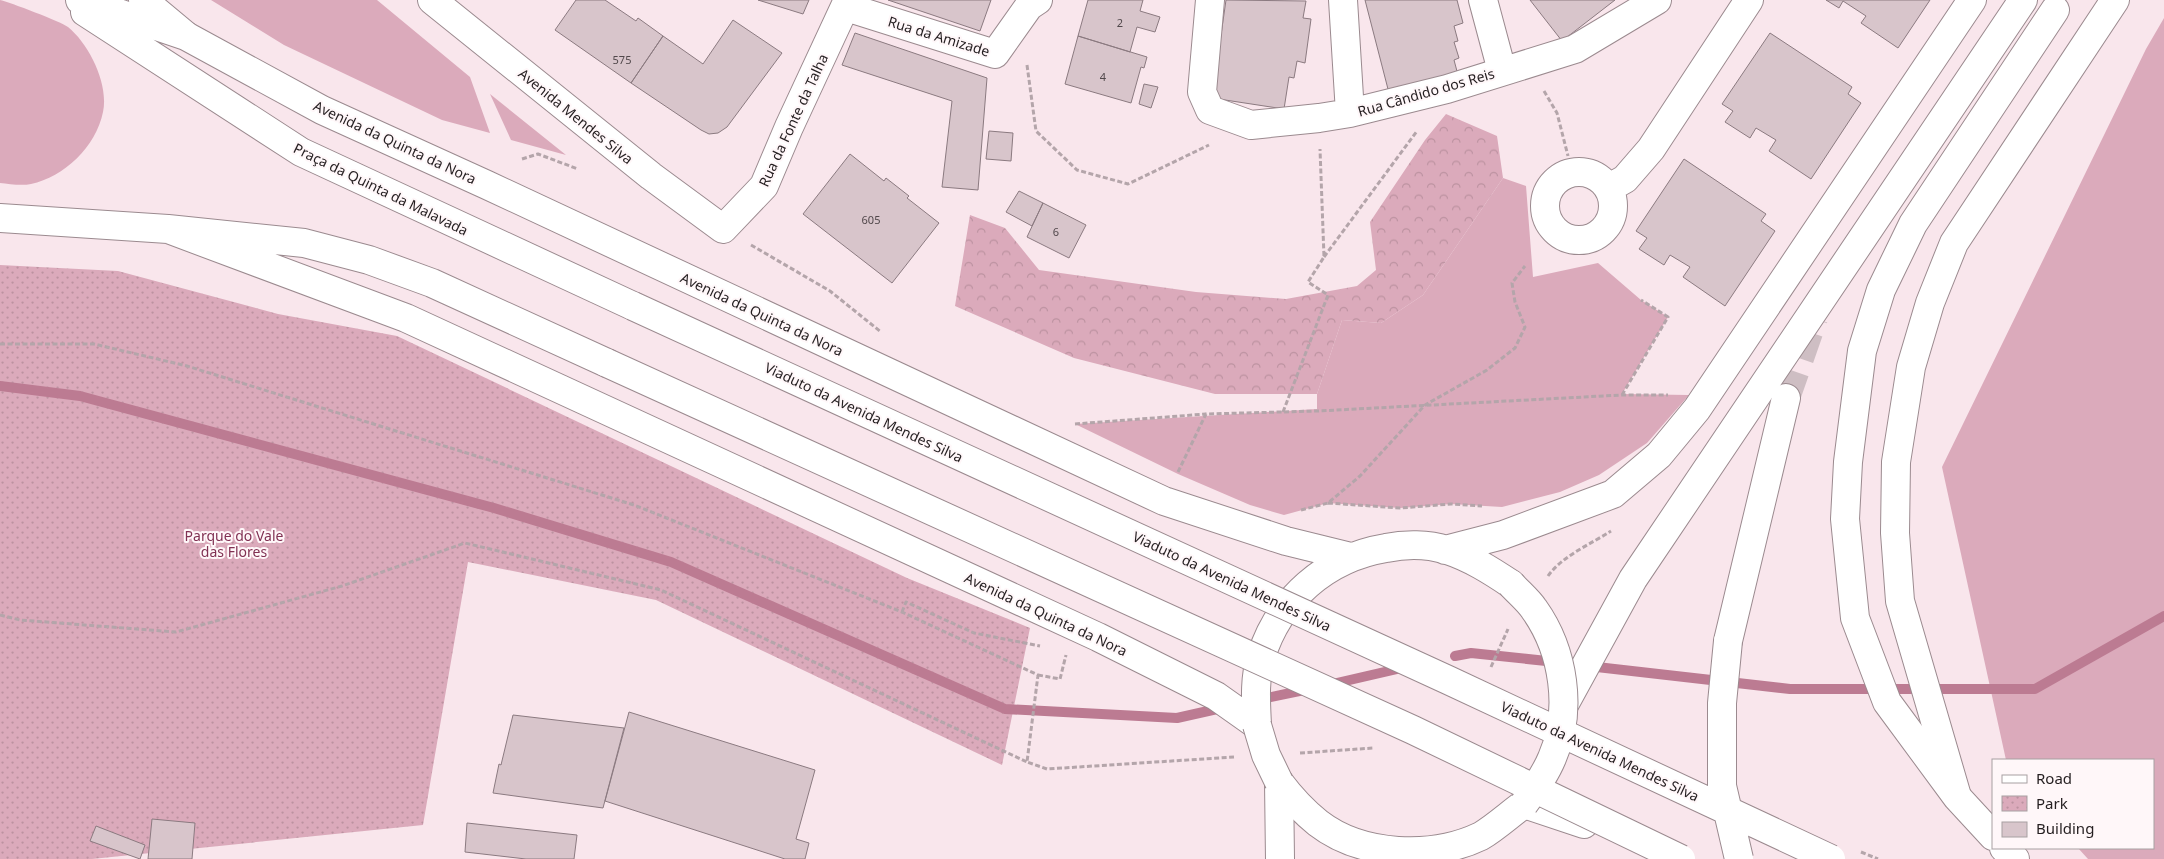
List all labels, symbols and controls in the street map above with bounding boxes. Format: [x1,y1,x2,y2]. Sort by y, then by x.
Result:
street label: Rua da Amizade [886,11,992,61]
house number: 2 [1117,15,1123,30]
street label: Rua da Fonte da Talha [754,50,832,190]
house number: 575 [613,52,631,67]
street label: Rua Cândido dos Reis [1355,63,1497,121]
street label: Avenida Mendes Silva [515,64,637,168]
house number: 4 [1100,69,1107,84]
street label: Avenida da Quinta da Nora [311,96,479,188]
street label: Praça da Quinta da Malavada [291,138,471,240]
house number: 605 [862,212,880,227]
house number: 6 [1053,224,1059,239]
street label: Avenida da Quinta da Nora [678,268,846,360]
street label: Viaduto da Avenida Mendes Silva [762,358,966,466]
park label: Parque do Vale das Flores [185,526,284,561]
street label: Viaduto da Avenida Mendes Silva [1130,527,1334,635]
street label: Avenida da Quinta da Nora [962,568,1130,660]
street label: Viaduto da Avenida Mendes Silva [1498,697,1702,805]
legend [1992,759,2154,849]
text: Road [2036,768,2072,788]
text: Park [2036,793,2068,813]
text: Building [2036,818,2094,838]

